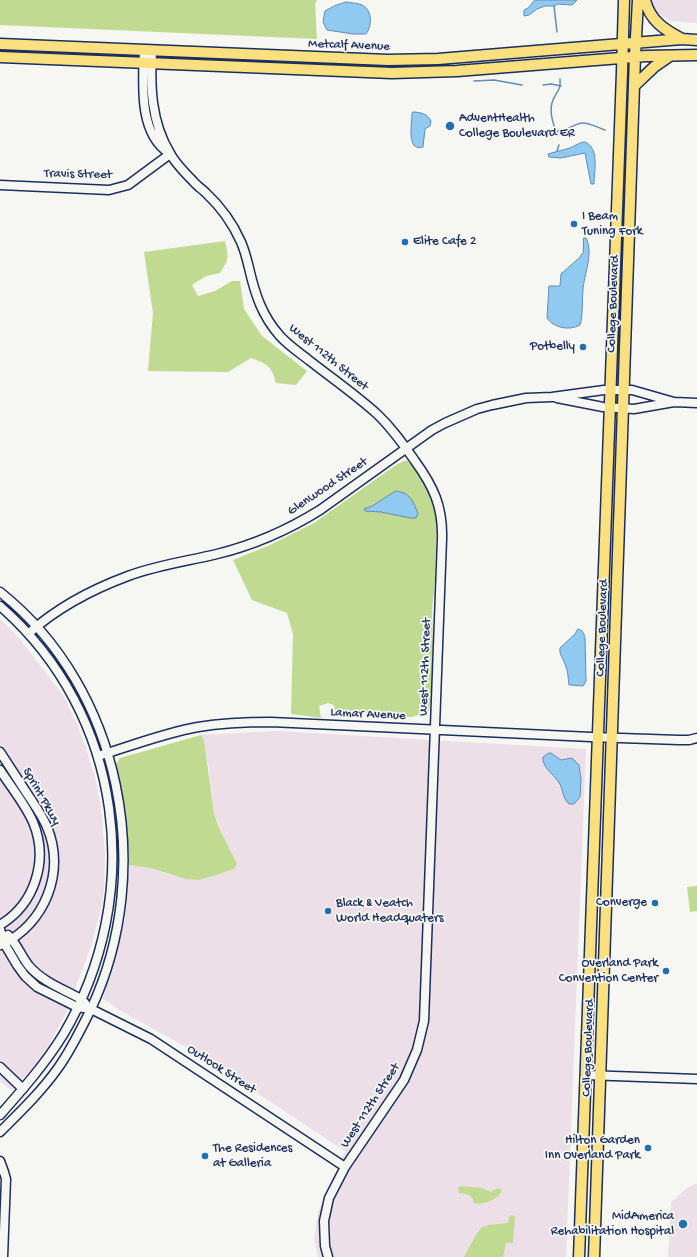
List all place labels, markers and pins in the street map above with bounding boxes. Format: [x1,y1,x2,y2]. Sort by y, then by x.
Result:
place label: AdventHealth College Boulevard ER [459,111,575,142]
marker: AdventHealth College Boulevard ER [444,120,456,132]
place label: I Beam Tuning Fork [582,209,643,240]
marker: I Beam Tuning Fork [569,219,579,229]
place label: Elite Cafe 2 [413,234,476,250]
marker: Elite Cafe 2 [400,237,410,247]
place label: Potbelly [530,339,575,355]
marker: Potbelly [578,342,588,352]
place label: Converge [596,895,647,911]
place label: Black & Veatch World Headquaters [336,896,443,927]
marker: Converge [650,898,660,908]
marker: Black & Veatch World Headquaters [323,906,333,916]
place label: Overland Park Convention Center [559,956,658,987]
marker: Overland Park Convention Center [661,966,671,976]
place label: Hilton Garden Inn Overland Park [545,1133,640,1164]
place label: The Residences at Galleria [213,1141,292,1172]
marker: Hilton Garden Inn Overland Park [643,1143,653,1153]
marker: The Residences at Galleria [200,1151,210,1161]
place label: MidAmerica Rehabilitation Hospital [551,1209,674,1240]
marker: MidAmerica Rehabilitation Hospital [677,1218,689,1230]

